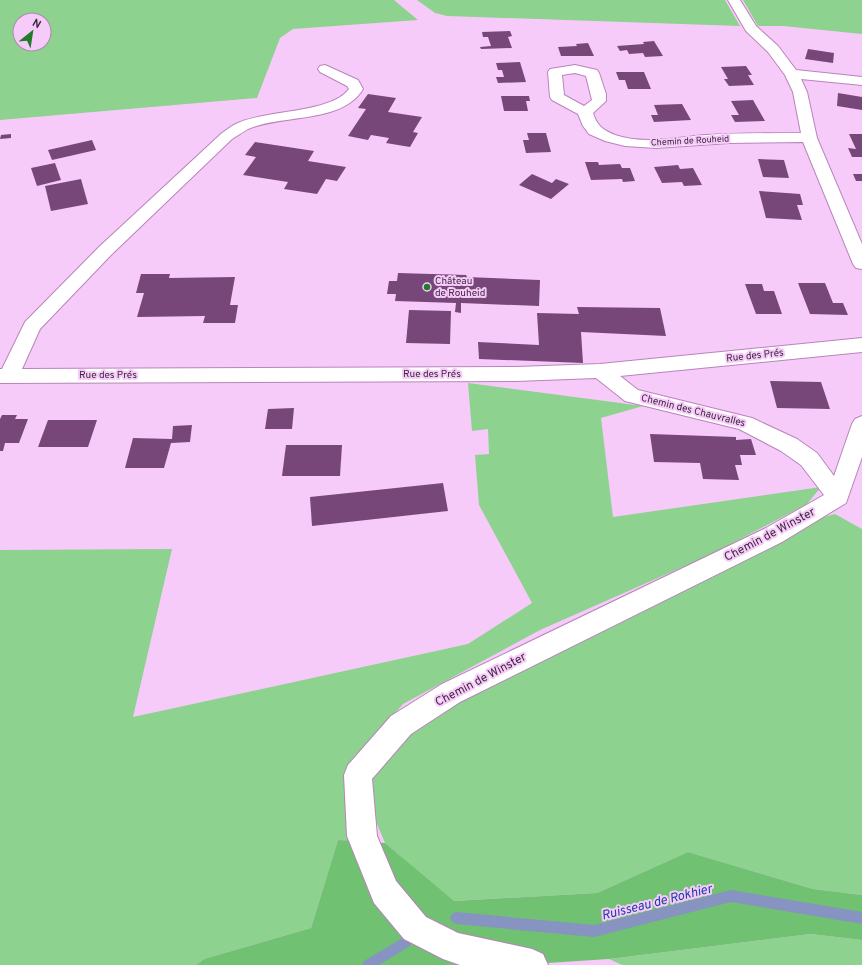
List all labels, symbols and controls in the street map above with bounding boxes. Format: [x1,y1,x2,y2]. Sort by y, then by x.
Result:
north arrow [12,12,52,52]
text: N [30,16,43,32]
street label: Chemin de Rouheid [651,133,729,149]
place label: Château de Rouheid [435,275,485,300]
marker: Château de Rouheid [422,282,432,292]
street label: Rue des Prés [726,346,785,365]
street label: Rue des Prés [403,368,461,381]
street label: Rue des Prés [79,369,137,382]
street label: Chemin des Chauvralles [639,392,747,430]
street label: Chemin de Winster [722,504,819,566]
street label: Chemin de Winster [433,649,530,711]
water label: Ruisseau de Rokhier [600,881,715,924]

